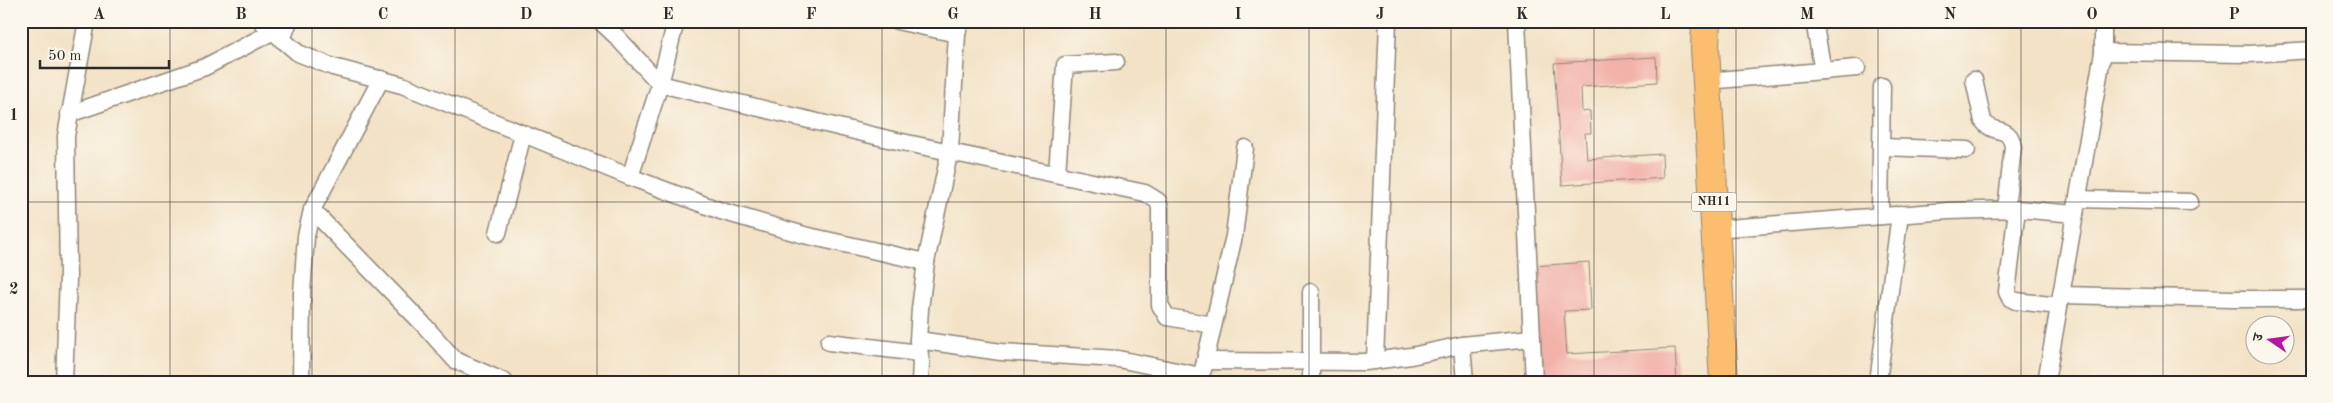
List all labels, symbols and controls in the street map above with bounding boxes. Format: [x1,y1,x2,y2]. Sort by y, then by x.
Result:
text: A [93,7,105,23]
text: B [235,7,247,23]
text: C [378,7,388,23]
text: D [520,7,532,23]
text: E [662,7,674,23]
text: F [806,7,817,23]
text: G [947,7,959,23]
text: H [1088,7,1102,23]
text: I [1234,7,1242,23]
text: J [1376,7,1385,23]
text: K [1516,7,1528,23]
text: L [1660,7,1671,23]
text: M [1800,7,1814,23]
text: N [1944,7,1957,23]
text: O [2086,7,2098,23]
text: P [2228,7,2240,23]
scale bar [40,38,169,70]
text: 50 m [48,49,82,64]
text: 1 [9,108,19,124]
road number: NH11 [1692,192,1736,212]
text: 2 [9,282,19,298]
north arrow [2246,316,2296,366]
text: उ [2250,331,2266,343]

